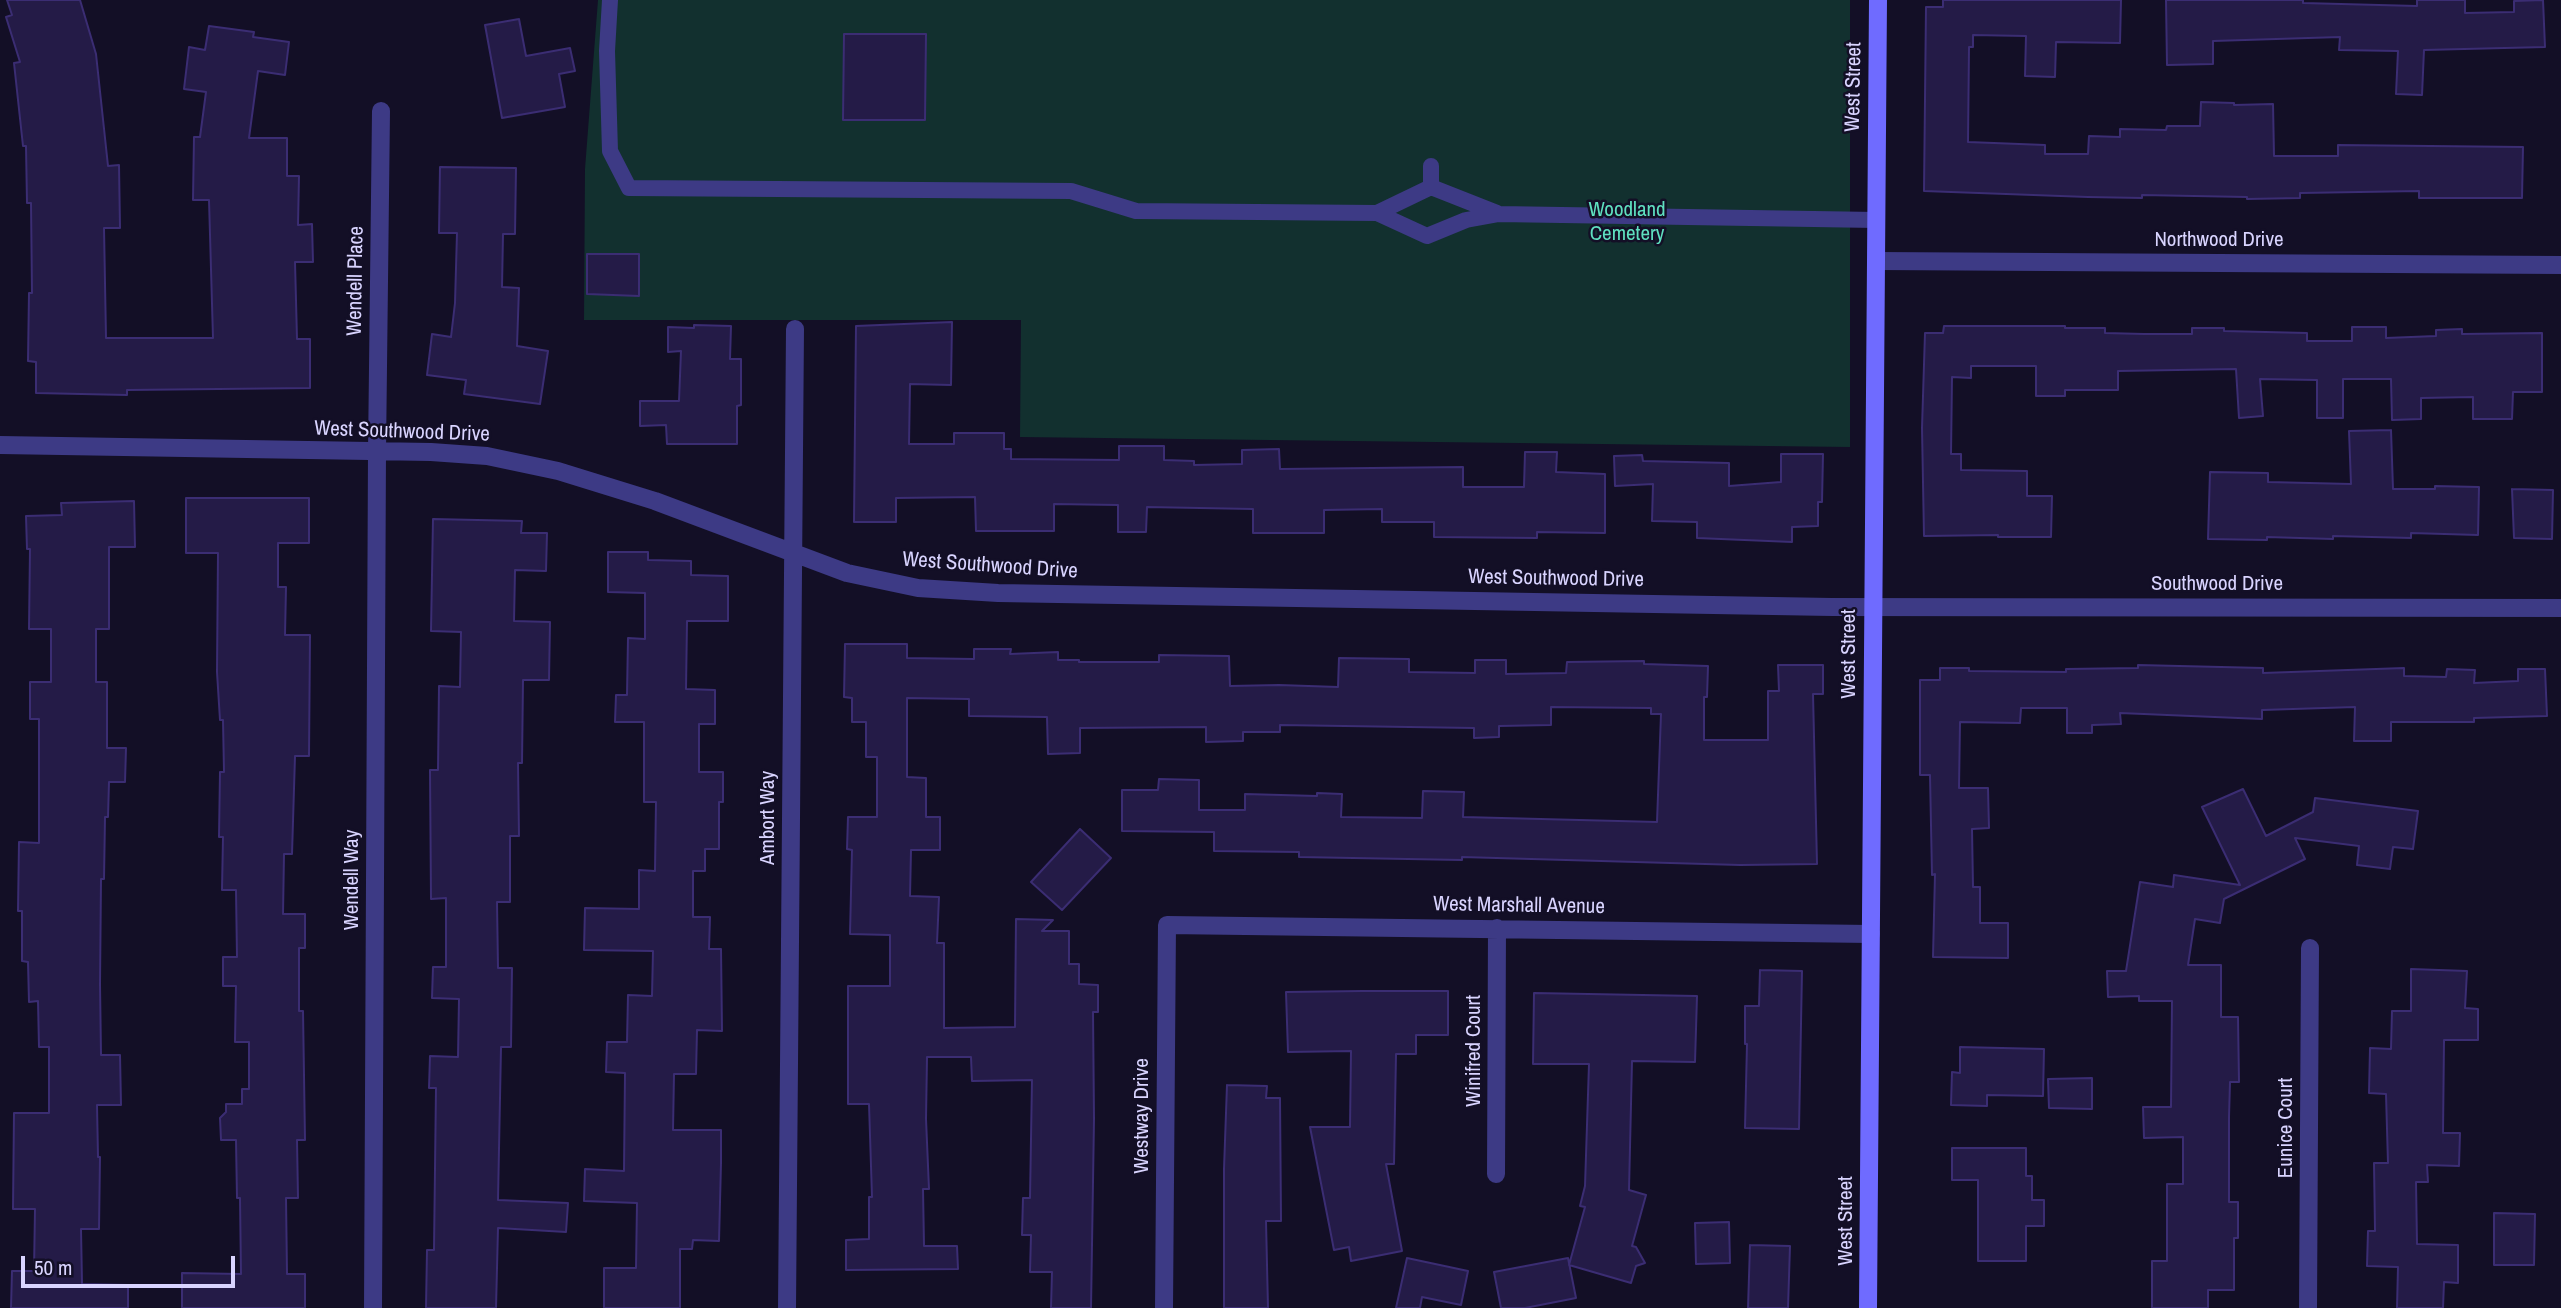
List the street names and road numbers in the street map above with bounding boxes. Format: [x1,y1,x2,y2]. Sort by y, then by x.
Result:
street label: West Street [1841,42,1867,132]
street label: Wendell Place [342,226,370,336]
street label: Northwood Drive [2154,227,2284,253]
street label: West Southwood Drive [314,416,490,448]
street label: West Southwood Drive [901,547,1079,585]
street label: West Southwood Drive [1468,565,1644,593]
street label: Southwood Drive [2151,571,2283,597]
street label: West Street [1836,609,1862,699]
street label: Ambort Way [755,771,781,865]
street label: Wendell Way [339,830,365,930]
street label: West Marshall Avenue [1433,892,1605,920]
street label: Winifred Court [1461,995,1487,1107]
street label: Westway Drive [1129,1058,1155,1174]
street label: Eunice Court [2273,1078,2299,1178]
street label: West Street [1833,1176,1859,1266]

